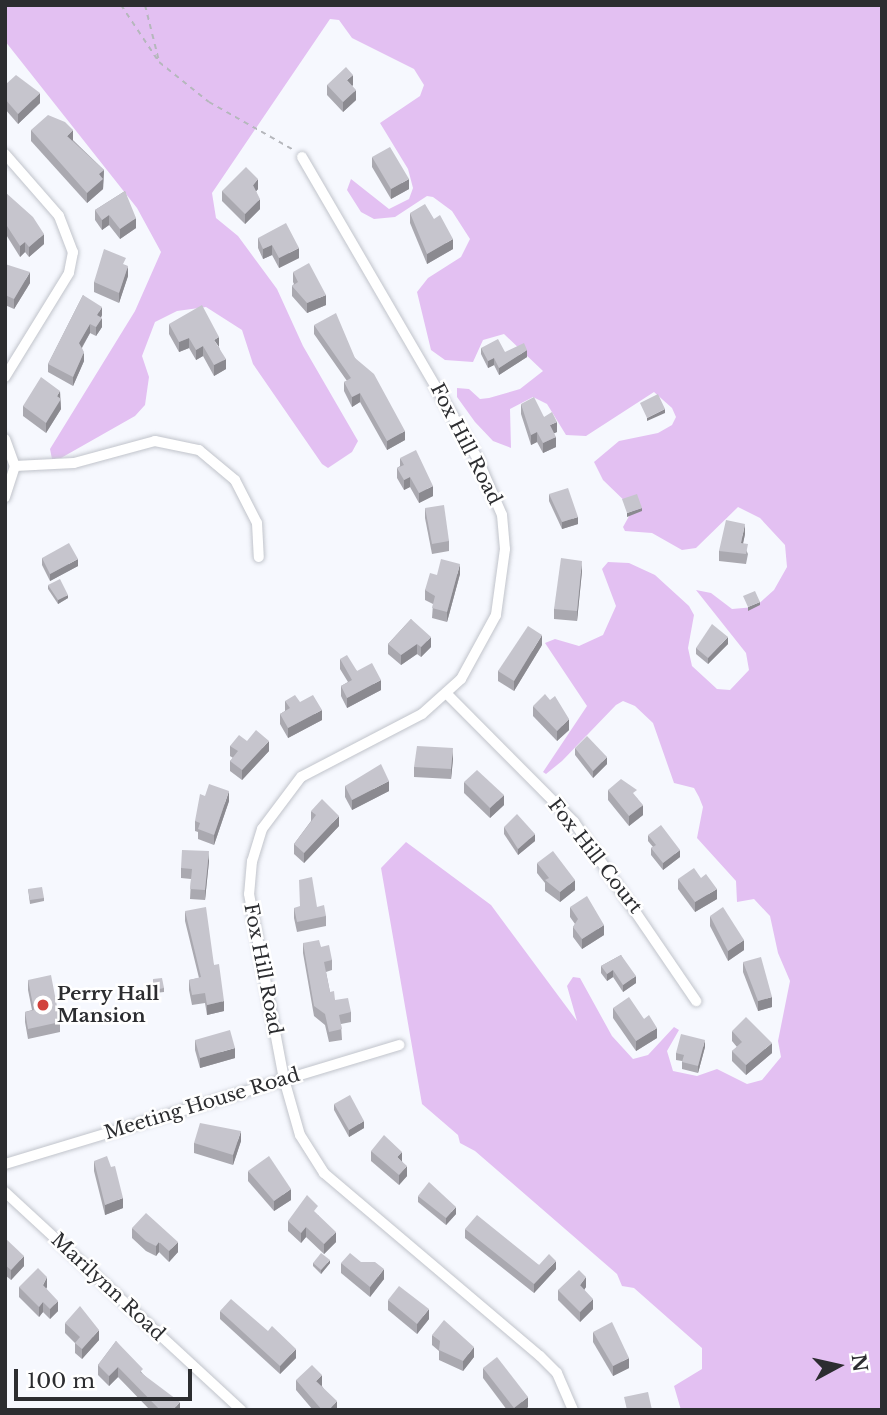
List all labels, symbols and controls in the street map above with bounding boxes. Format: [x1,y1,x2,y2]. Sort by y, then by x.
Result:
street label: Fox Hill Road [426,379,506,509]
street label: Fox Hill Court [543,794,647,918]
street label: Fox Hill Road [239,901,287,1037]
place label: Perry Hall Mansion [57,983,160,1027]
marker: Perry Hall Mansion [35,997,51,1013]
street label: Meeting House Road [101,1063,303,1145]
street label: Marilynn Road [46,1228,170,1346]
north arrow [803,1331,873,1401]
text: N [847,1353,872,1373]
scale bar [18,1356,196,1400]
text: 100 m [27,1368,95,1394]

